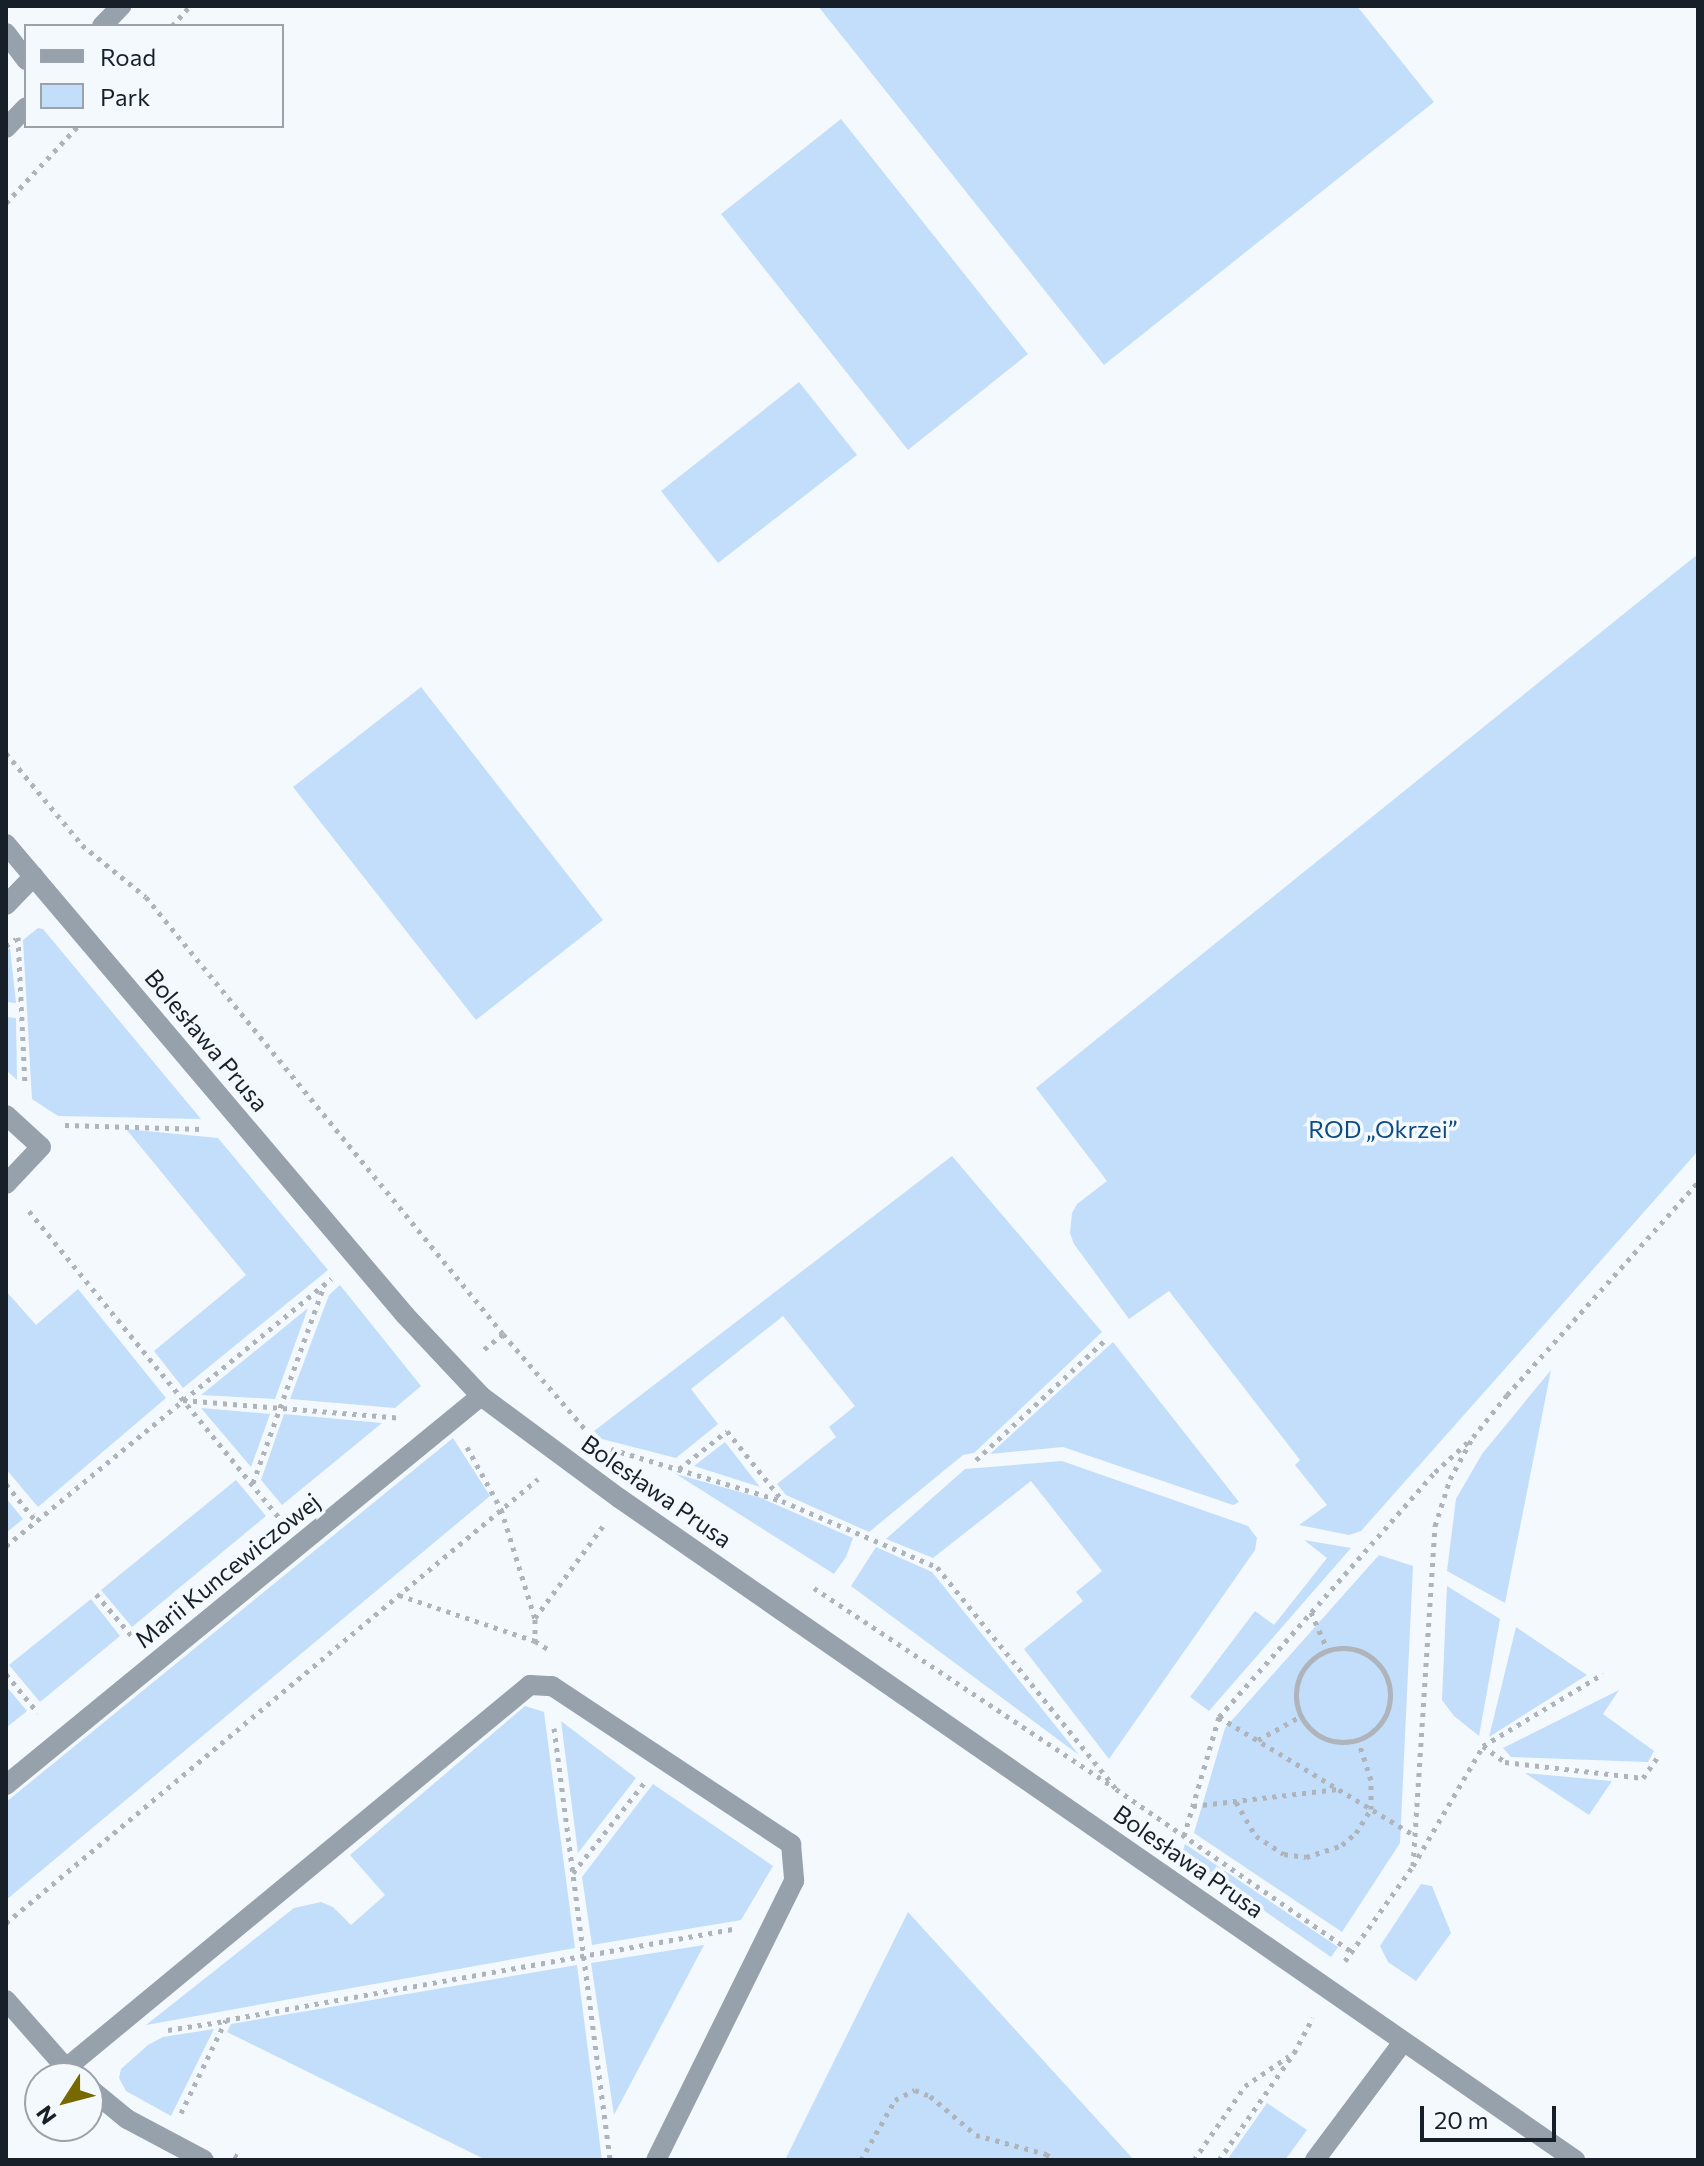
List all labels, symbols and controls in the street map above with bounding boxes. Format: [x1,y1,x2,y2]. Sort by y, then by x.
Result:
legend [24,24,284,128]
text: Road [100,42,156,71]
text: Park [100,82,150,111]
street label: Bolesława Prusa [139,963,275,1117]
park label: ROD „Okrzei” [1308,1115,1458,1143]
street label: Bolesława Prusa [576,1429,738,1553]
street label: Marii Kuncewiczowej [129,1487,325,1653]
street label: Bolesława Prusa [1108,1799,1270,1923]
north arrow [24,2062,104,2142]
scale bar [1424,2090,1560,2140]
text: N [30,2101,62,2130]
text: 20 m [1434,2105,1488,2134]

